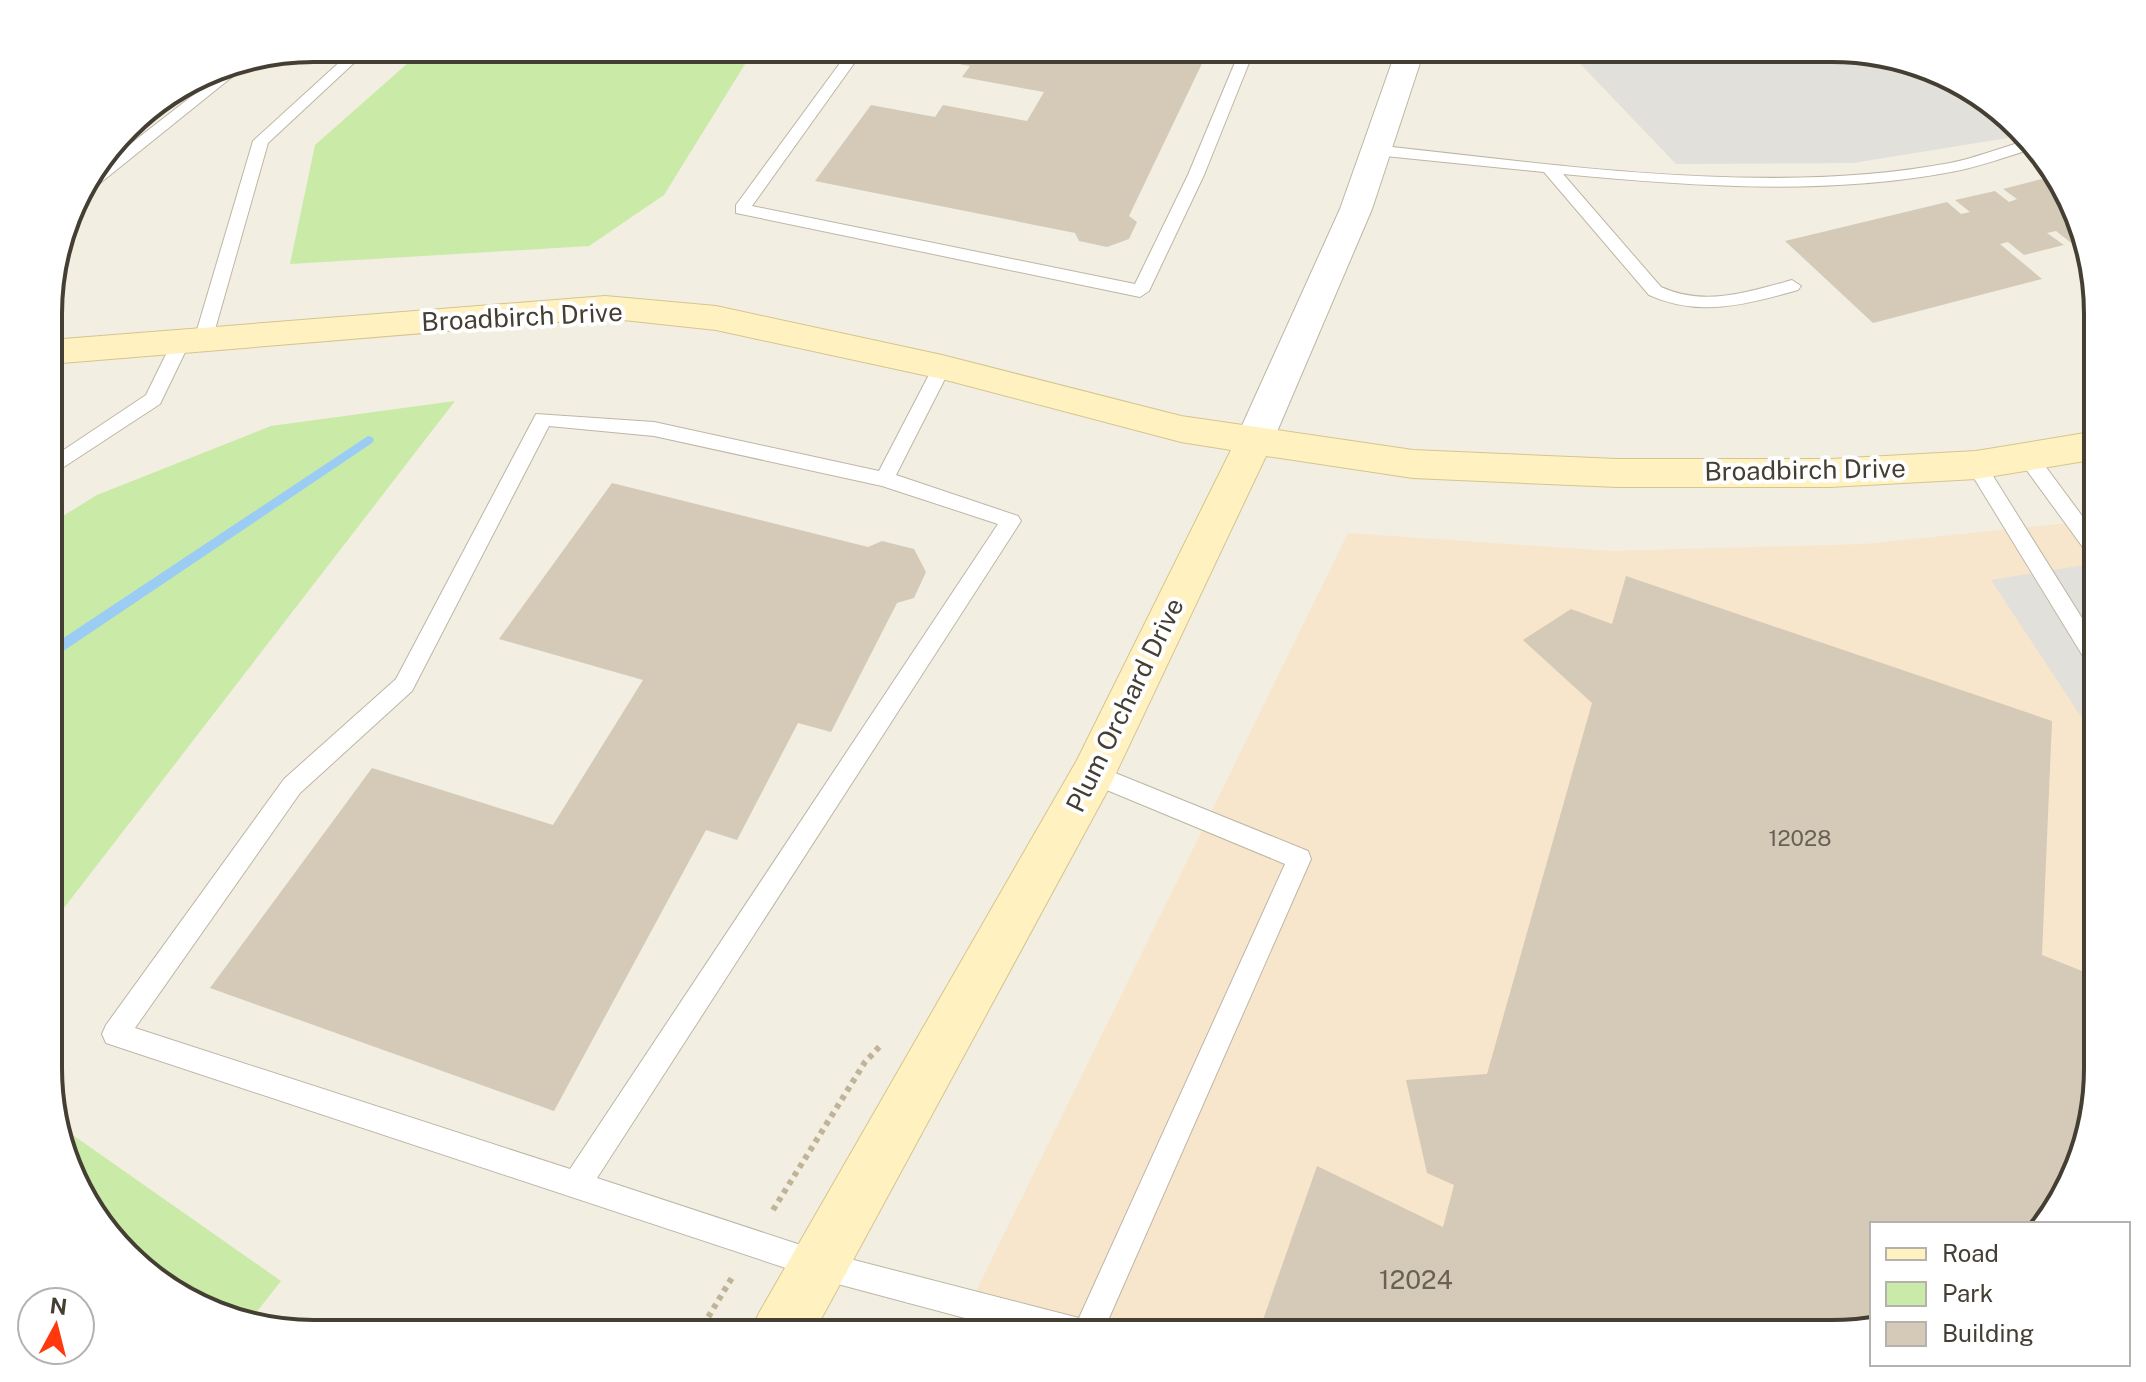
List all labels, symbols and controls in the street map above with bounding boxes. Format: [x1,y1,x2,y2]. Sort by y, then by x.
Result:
street label: Broadbirch Drive [421,296,623,337]
street label: Broadbirch Drive [1704,452,1906,487]
street label: Plum Orchard Drive [1059,593,1190,817]
house number: 12028 [1769,825,1831,851]
legend [1870,1222,2130,1366]
text: Road [1942,1239,1999,1267]
house number: 12024 [1379,1264,1453,1295]
text: Park [1942,1279,1993,1307]
north arrow [16,1286,96,1366]
text: N [48,1292,69,1320]
text: Building [1942,1319,2034,1347]

